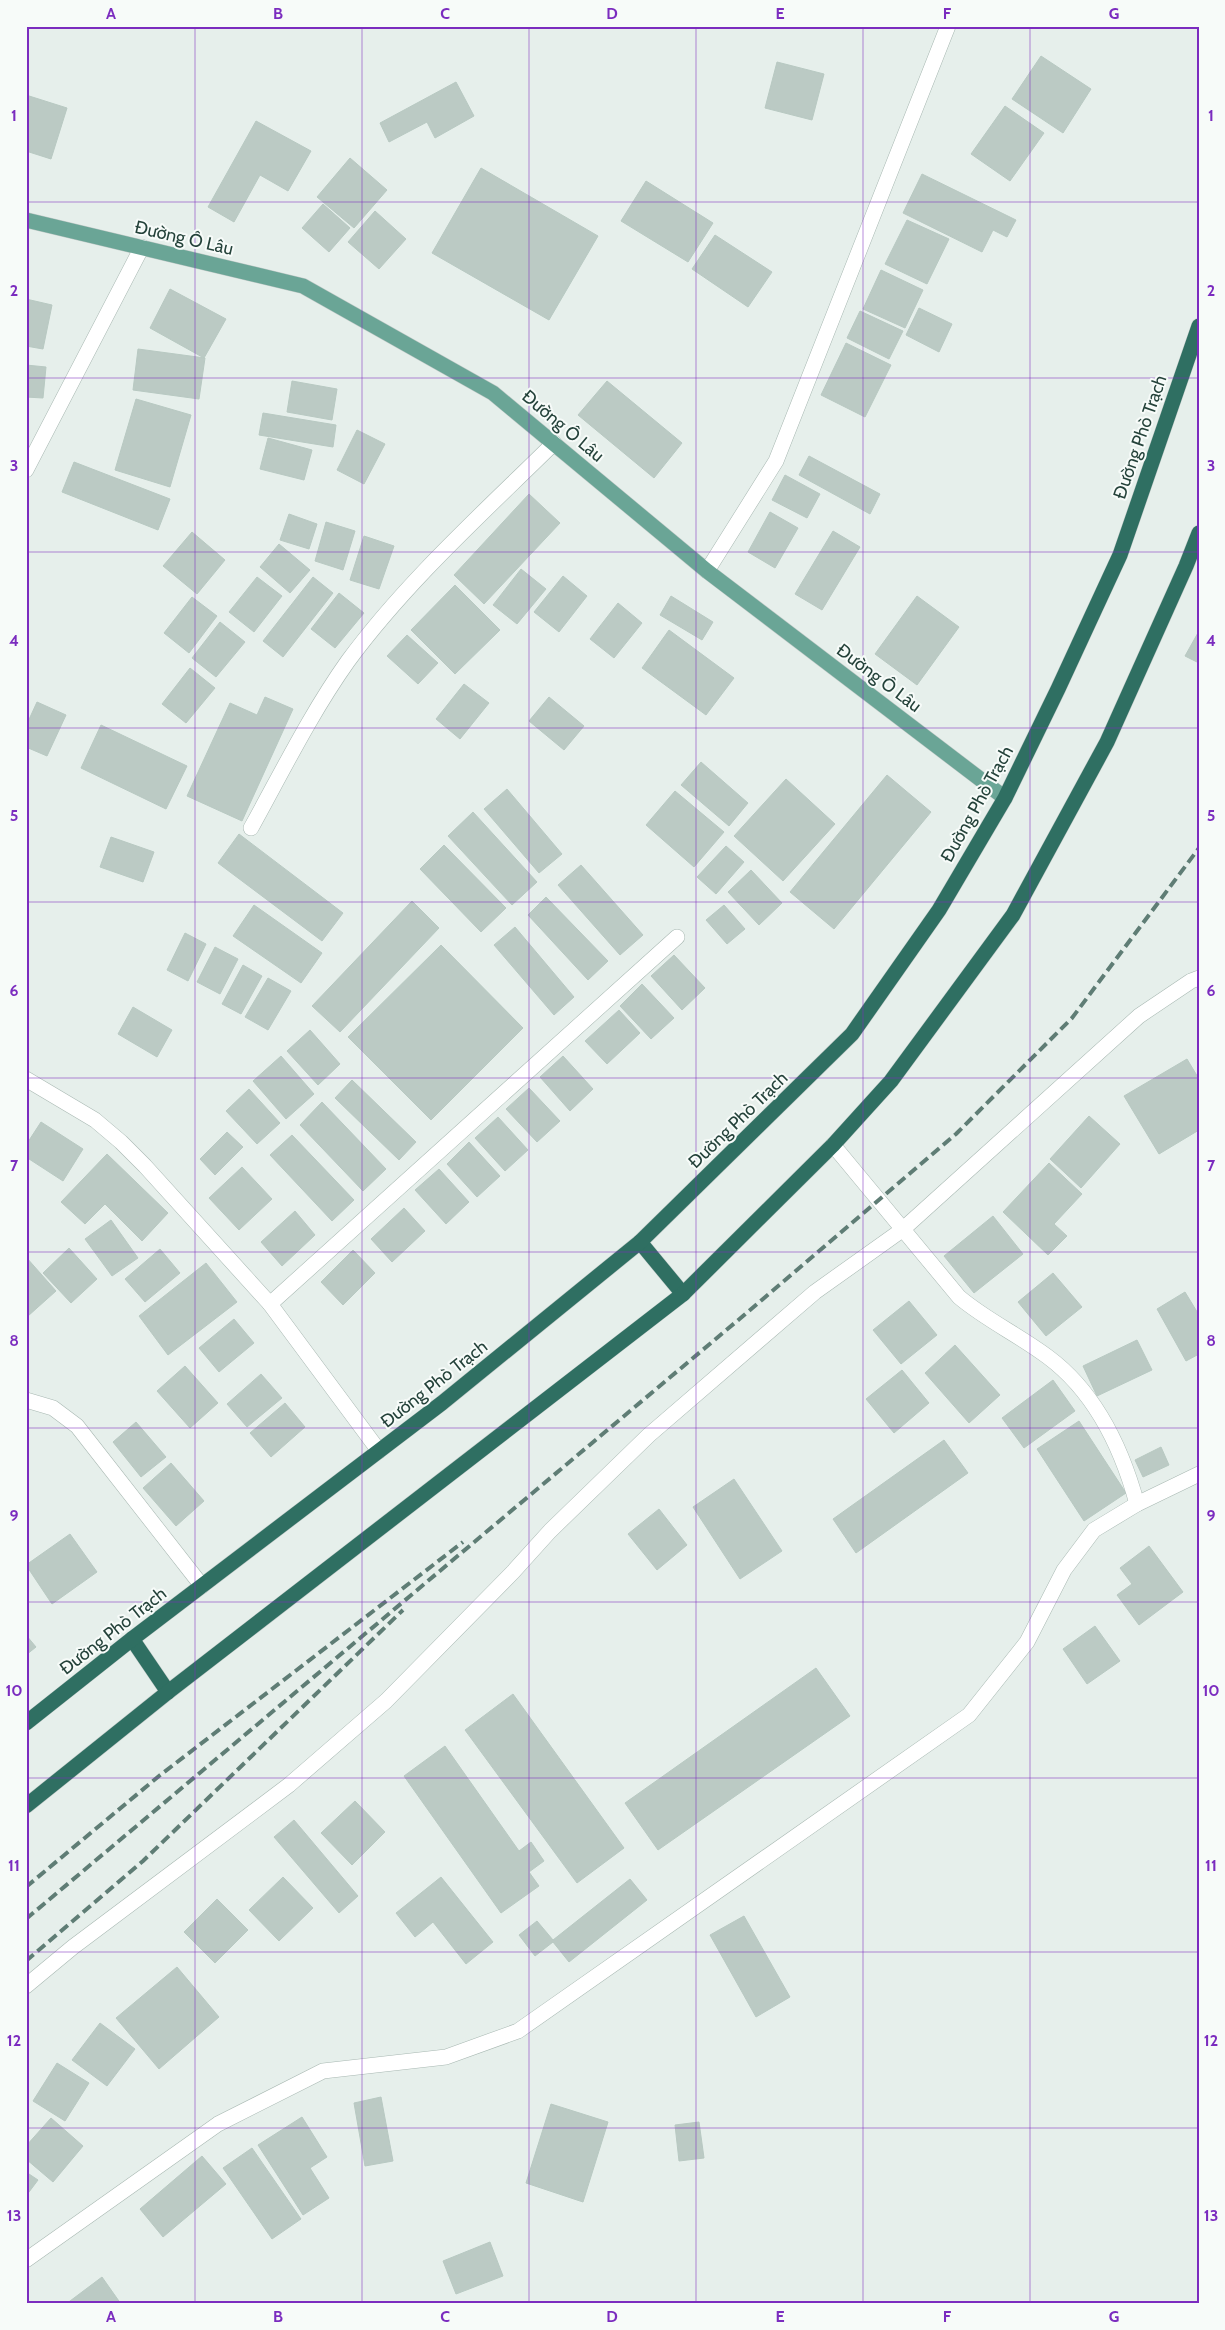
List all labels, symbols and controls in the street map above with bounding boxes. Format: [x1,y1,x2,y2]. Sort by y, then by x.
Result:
text: A [106,4,116,23]
text: B [273,4,283,23]
text: C [440,4,450,23]
text: D [606,4,618,23]
text: E [775,4,785,23]
text: F [943,4,952,23]
text: G [1109,4,1119,23]
text: 1 [11,106,17,125]
text: 1 [1208,106,1214,125]
street label: Đường Ô Lâu [133,216,235,260]
text: 2 [10,281,18,300]
text: 2 [1207,281,1215,300]
street label: Đường Phò Trạch [1109,372,1171,502]
street label: Đường Ô Lâu [517,385,609,467]
text: 3 [10,456,18,475]
text: 3 [1207,456,1215,475]
text: 4 [9,631,19,650]
text: 4 [1206,631,1216,650]
street label: Đường Ô Lâu [832,639,926,717]
street label: Đường Phò Trạch [936,742,1018,866]
text: 5 [10,806,18,825]
text: 5 [1207,806,1215,825]
text: 6 [10,981,19,1000]
text: 6 [1207,981,1216,1000]
street label: Đường Phò Trạch [684,1067,792,1173]
text: 7 [10,1156,19,1175]
text: 7 [1207,1156,1216,1175]
text: 8 [9,1331,19,1350]
text: 8 [1206,1331,1216,1350]
street label: Đường Phò Trạch [376,1335,492,1433]
text: 9 [10,1506,19,1525]
text: 9 [1207,1506,1216,1525]
street label: Đường Phò Trạch [55,1582,171,1680]
text: 10 [5,1681,23,1700]
text: 10 [1202,1681,1220,1700]
text: 11 [8,1856,20,1875]
text: 11 [1205,1856,1217,1875]
text: 12 [7,2031,21,2050]
text: 12 [1204,2031,1218,2050]
text: 13 [7,2206,21,2225]
text: 13 [1204,2206,1218,2225]
text: A [106,2307,116,2326]
text: B [273,2307,283,2326]
text: C [440,2307,450,2326]
text: D [606,2307,618,2326]
text: E [775,2307,785,2326]
text: F [943,2307,952,2326]
text: G [1109,2307,1119,2326]

